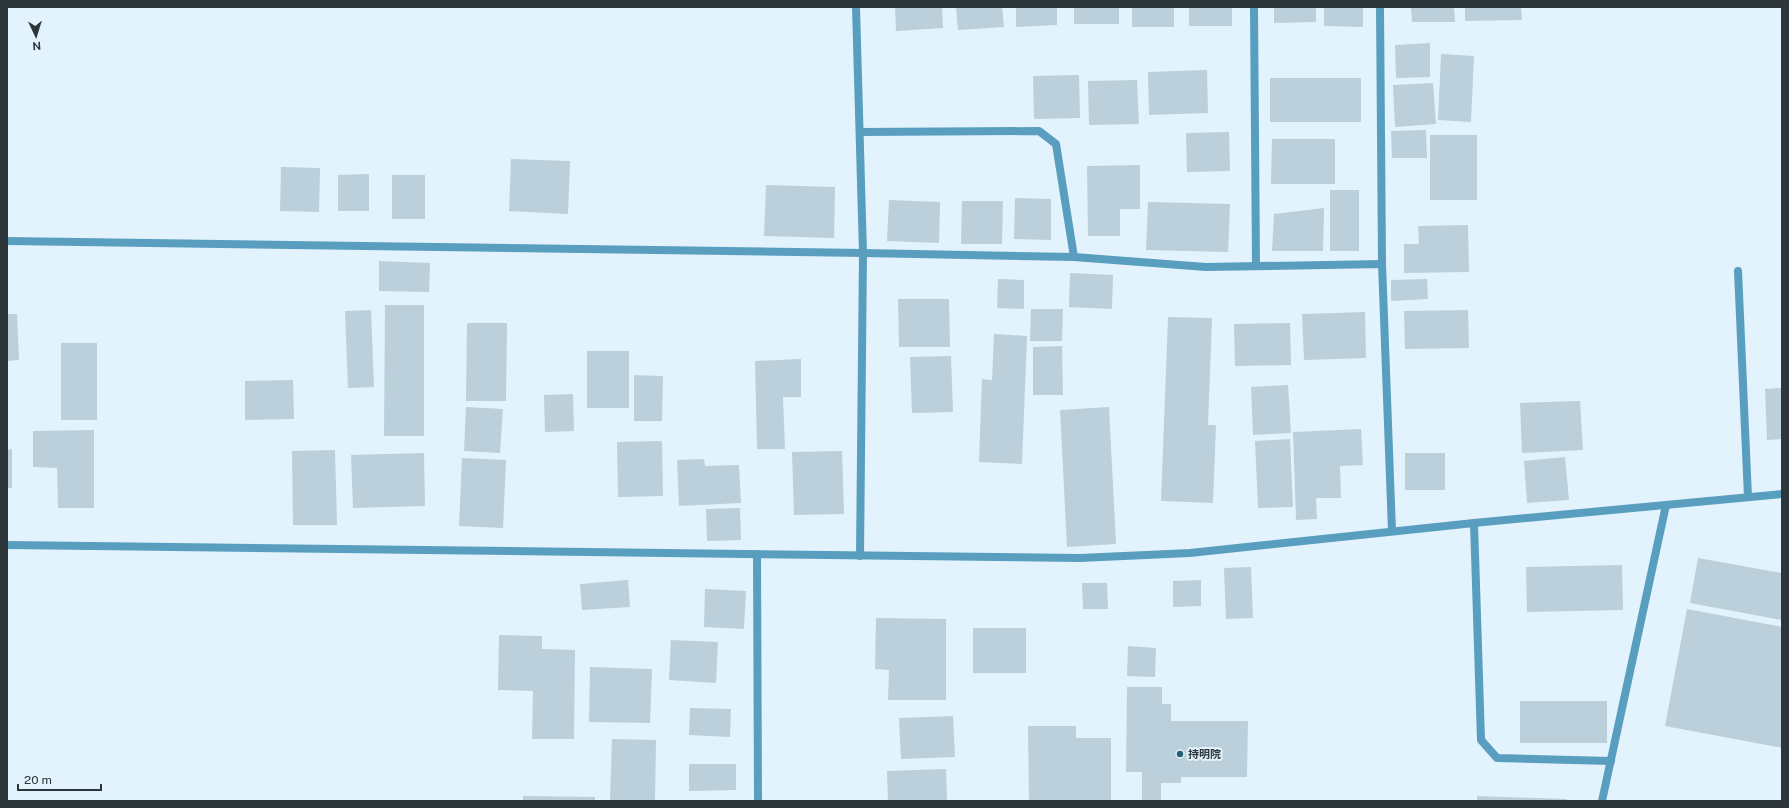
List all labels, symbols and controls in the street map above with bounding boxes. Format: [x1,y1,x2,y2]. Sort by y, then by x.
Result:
north arrow [16,16,56,56]
text: N [32,40,41,52]
place label: 持明院 [1188,748,1221,760]
marker: 持明院 [1175,749,1185,759]
scale bar [18,766,101,792]
text: 20 m [24,773,52,787]

